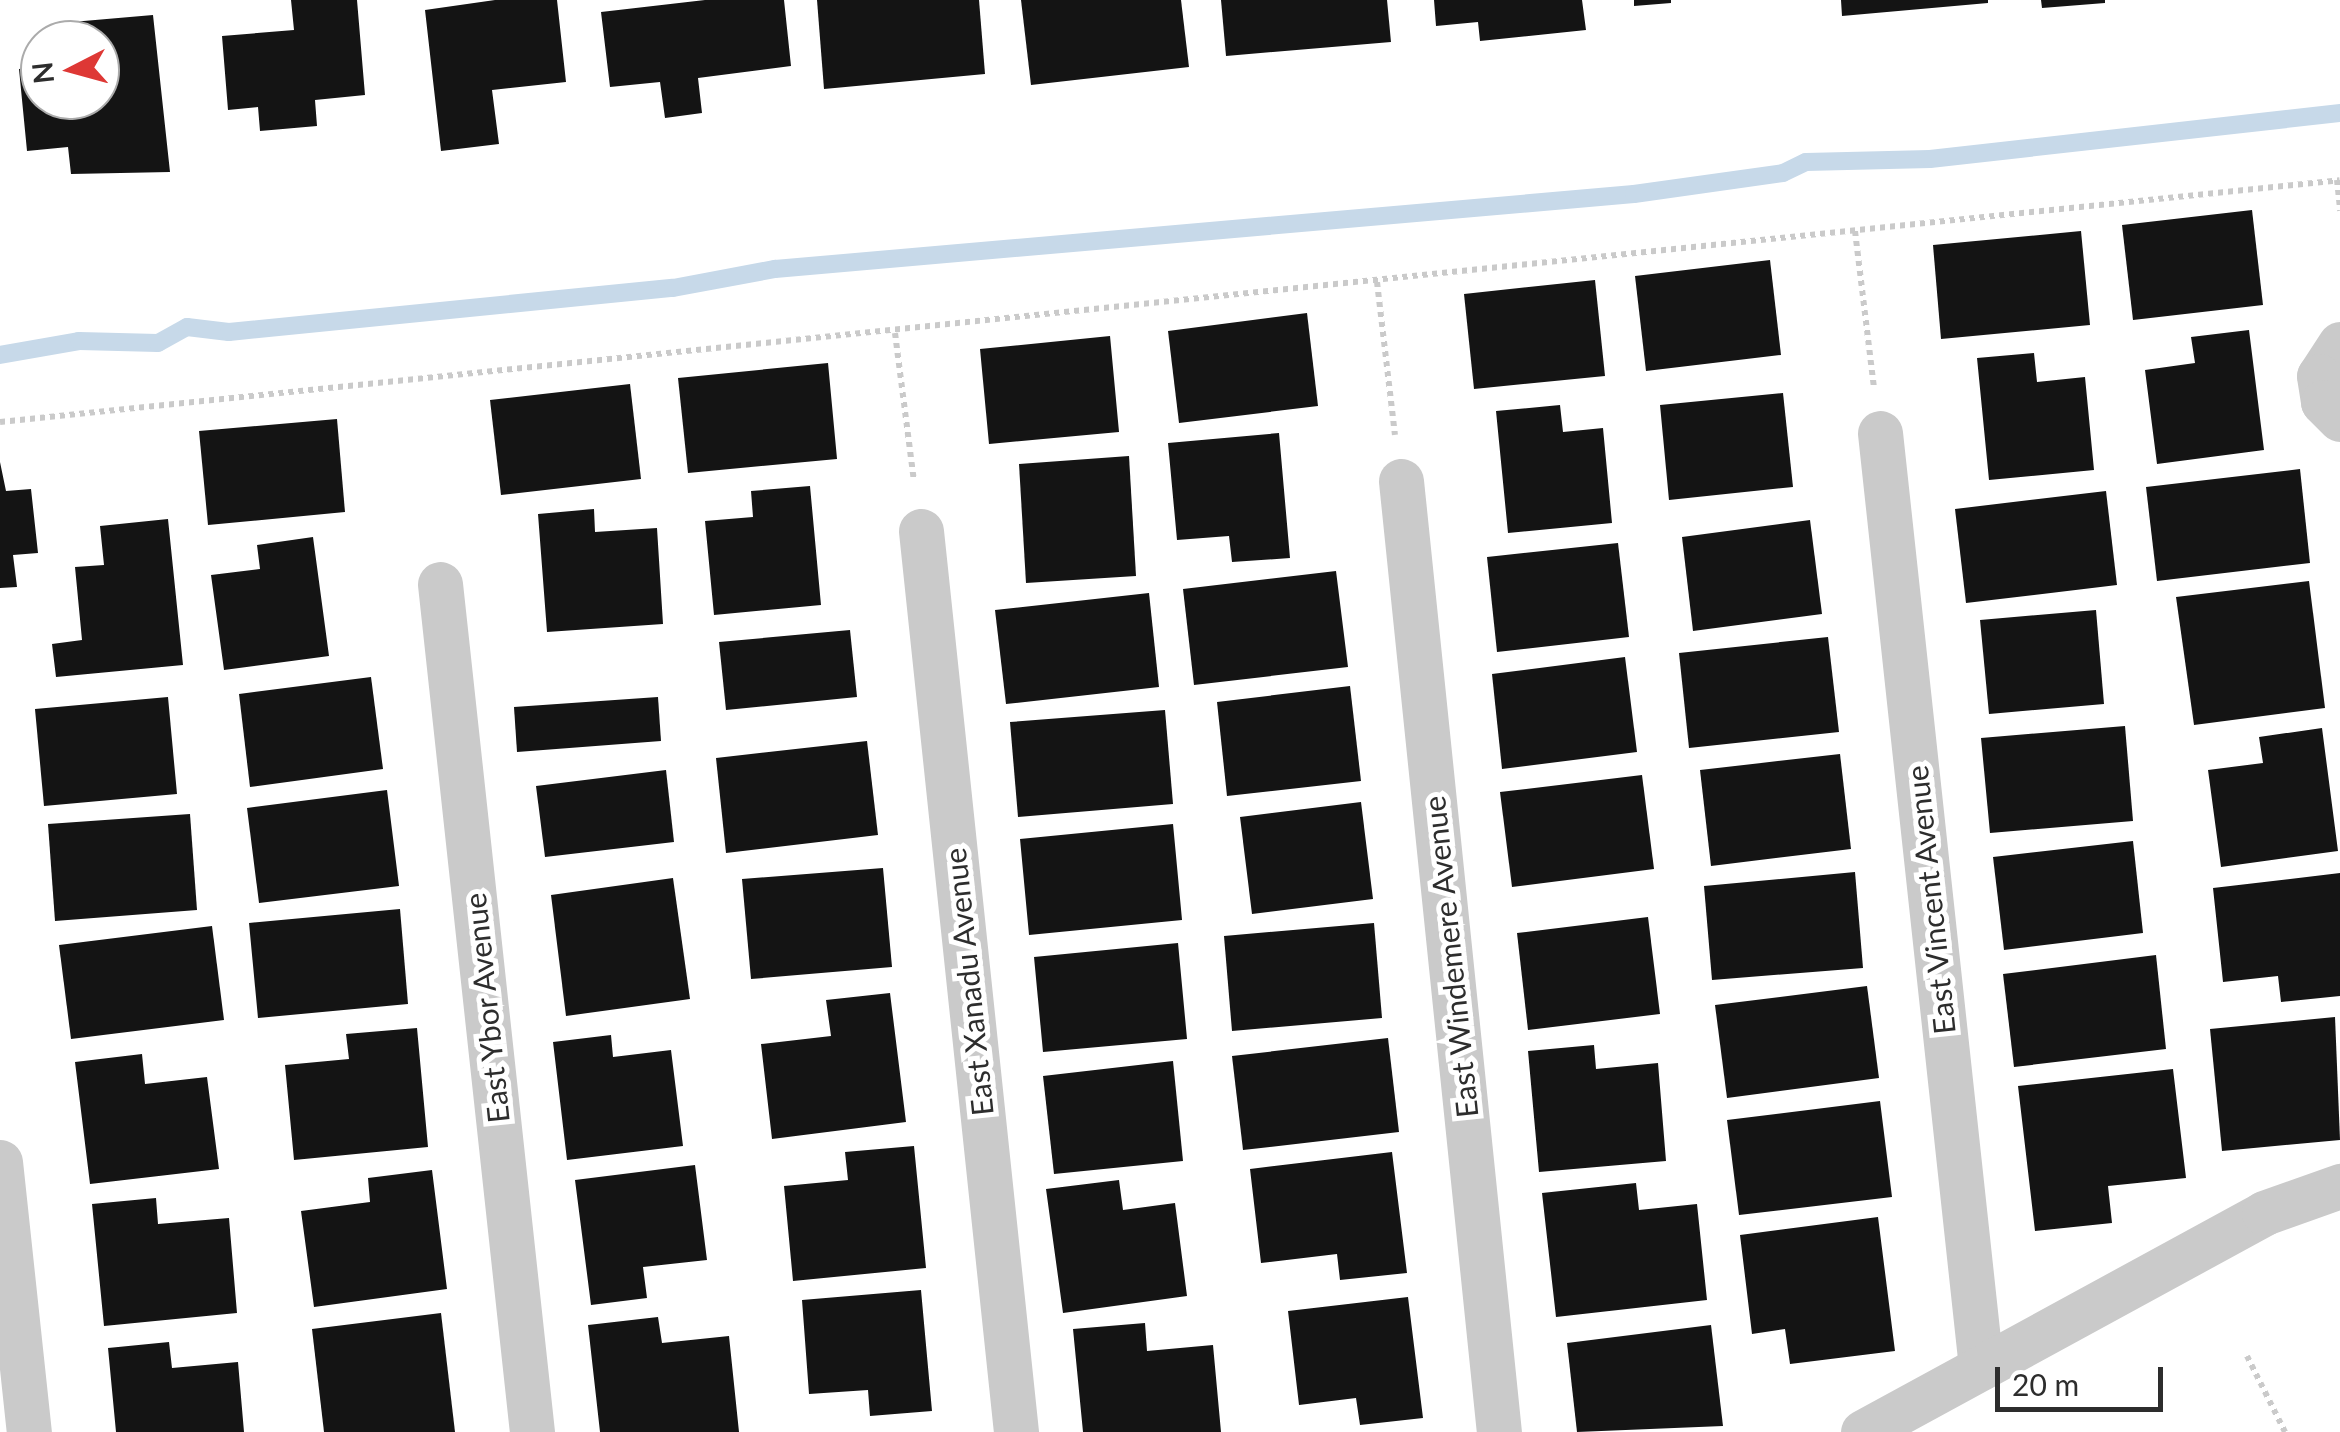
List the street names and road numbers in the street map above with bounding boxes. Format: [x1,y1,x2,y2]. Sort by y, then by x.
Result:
street label: East Vincent Avenue [1898,763,1962,1037]
street label: East Windemere Avenue [1415,794,1485,1120]
street label: East Xanadu Avenue [936,846,1000,1118]
street label: East Ybor Avenue [456,890,516,1126]

